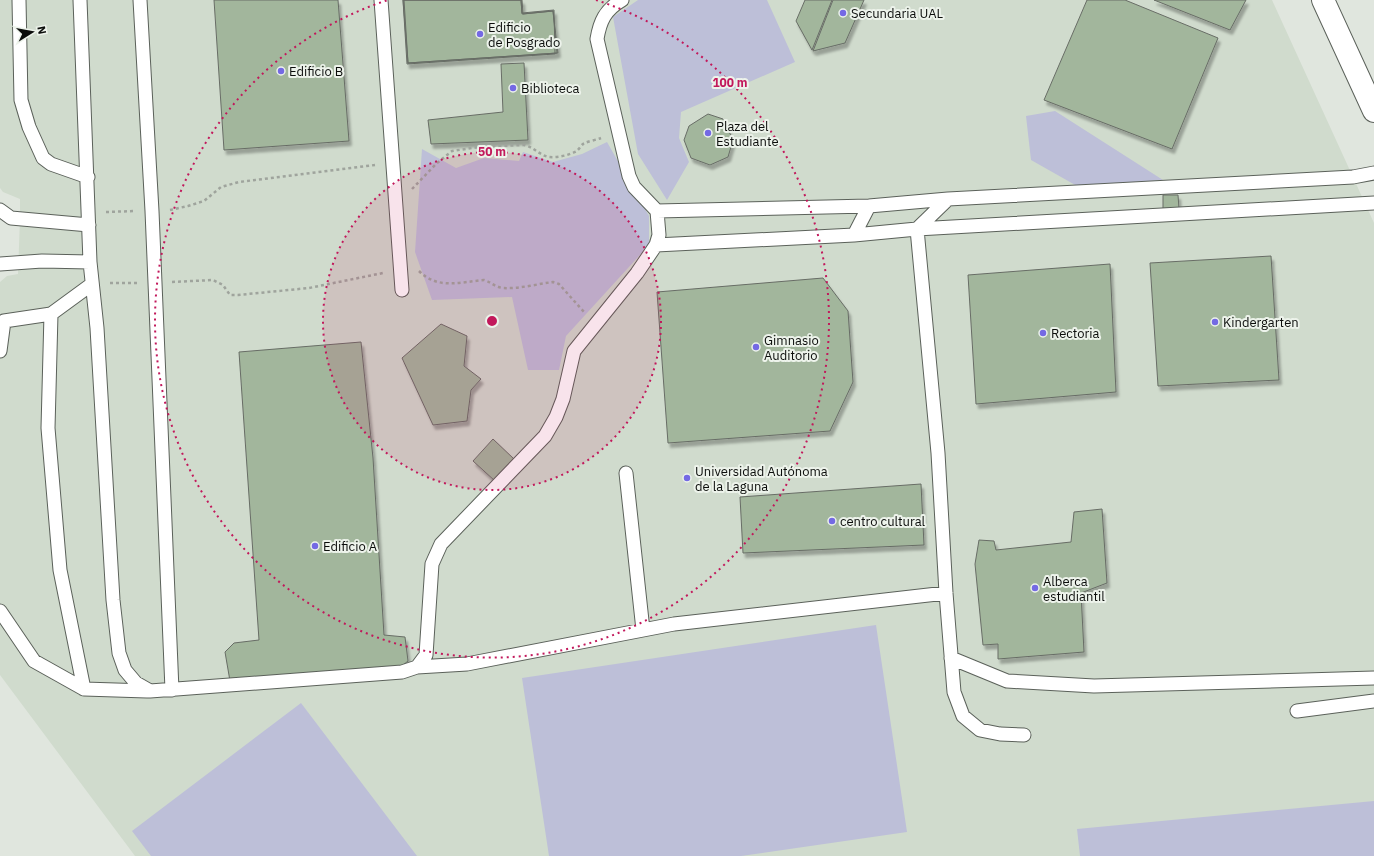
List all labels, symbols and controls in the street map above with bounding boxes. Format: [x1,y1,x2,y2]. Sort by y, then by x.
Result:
place label: Secundaria UAL [851,5,943,22]
marker: Secundaria UAL [838,8,848,18]
north arrow [12,12,52,52]
place label: Edificio de Posgrado [488,19,560,51]
text: N [34,25,49,35]
marker: Edificio de Posgrado [475,29,485,39]
place label: Edificio B [289,63,343,80]
marker: Edificio B [276,66,286,76]
text: 100 m [712,75,748,90]
place label: Biblioteca [521,80,580,97]
marker: Biblioteca [508,83,518,93]
place label: Plaza del Estudiante [716,118,779,150]
marker: Plaza del Estudiante [703,128,713,138]
text: 50 m [478,144,506,159]
centre of rings [485,314,499,328]
place label: Kindergarten [1223,314,1299,331]
marker: Kindergarten [1210,317,1220,327]
place label: Rectoria [1051,325,1100,342]
marker: Rectoria [1038,328,1048,338]
place label: Gimnasio Auditorio [764,332,819,364]
marker: Gimnasio Auditorio [751,342,761,352]
place label: Universidad Autónoma de la Laguna [695,463,828,495]
marker: Universidad Autónoma de la Laguna [682,473,692,483]
place label: centro cultural [840,513,926,530]
marker: centro cultural [827,516,837,526]
place label: Edificio A [323,538,378,555]
marker: Edificio A [310,541,320,551]
place label: Alberca estudiantil [1043,573,1105,605]
marker: Alberca estudiantil [1030,583,1040,593]

